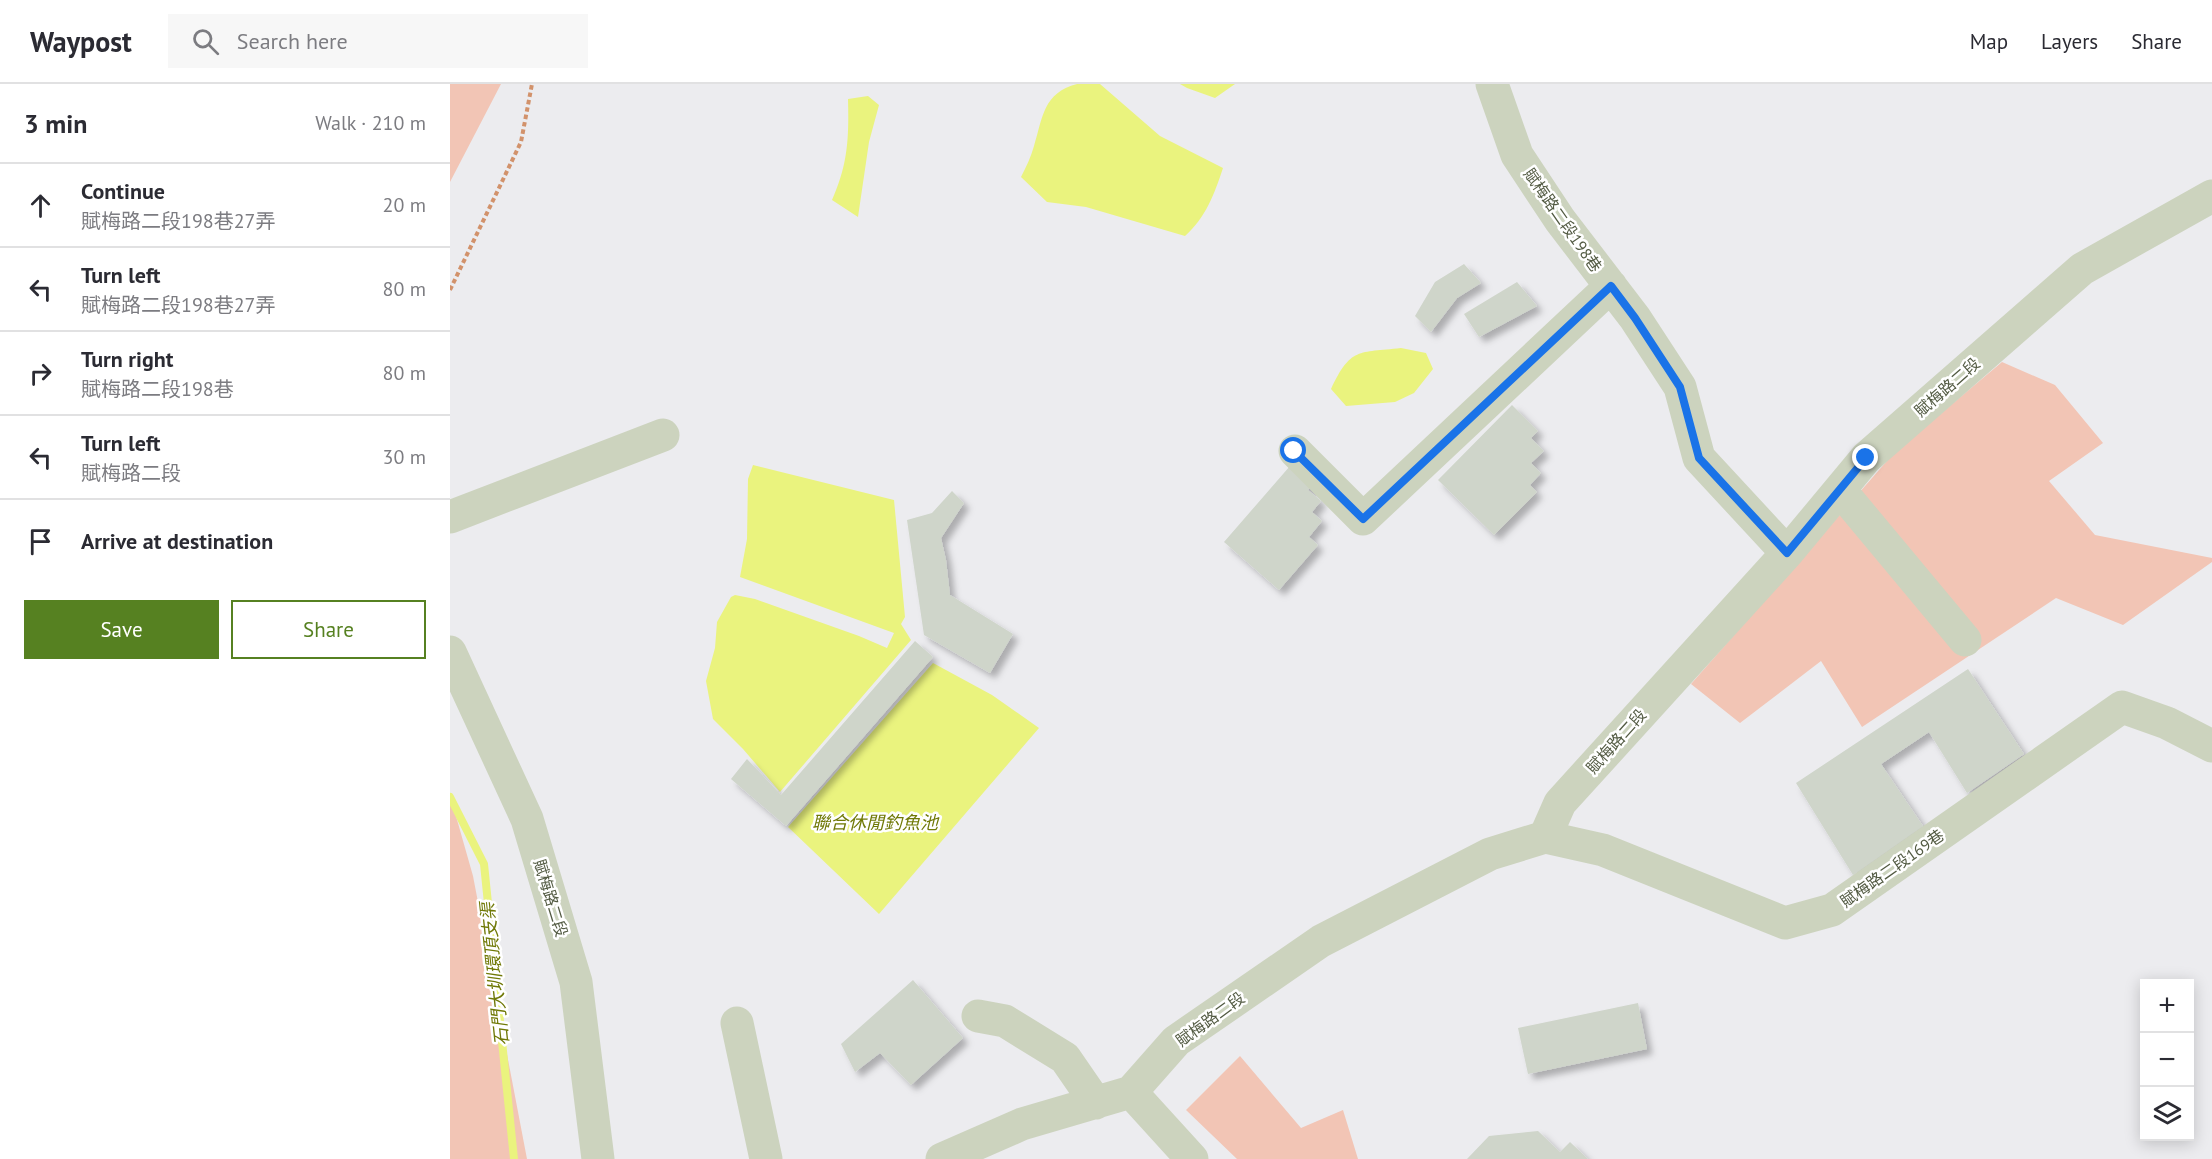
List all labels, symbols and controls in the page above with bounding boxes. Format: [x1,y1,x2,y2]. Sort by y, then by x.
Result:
search box [168,14,588,68]
text: Waypost [30,23,132,60]
icon: search [189,25,222,58]
text: Search here [237,27,348,55]
text: Map [1970,28,2008,55]
text: Layers [2041,28,2098,55]
text: Share [2131,28,2182,55]
text: 3 min [24,107,87,140]
text: Walk · 210 m [315,110,426,136]
street label: 賦梅路二段198巷 [1520,164,1606,276]
text: Continue [81,177,165,205]
icon: ahead [24,189,57,222]
text: 20 m [383,192,426,218]
text: 賦梅路二段198巷27弄 [81,208,276,234]
text: Turn left [81,261,161,289]
icon: left [24,273,57,306]
text: 80 m [383,276,426,302]
text: 賦梅路二段198巷27弄 [81,292,276,318]
text: Turn right [81,345,173,373]
street label: 賦梅路二段 [1910,353,1984,421]
icon: right [24,357,57,390]
text: 80 m [383,360,426,386]
text: 賦梅路二段198巷 [81,376,234,402]
text: Turn left [81,429,161,457]
route start [1280,437,1306,463]
icon: left [24,441,57,474]
text: 30 m [383,444,426,470]
route end [1852,444,1878,470]
text: 賦梅路二段 [81,460,181,486]
icon: arrive [24,525,57,558]
text: Arrive at destination [81,527,273,555]
button: Save [24,600,219,659]
button: Share [231,600,426,659]
street label: 賦梅路二段 [1582,705,1650,777]
water label: 聯合休閒釣魚池 [812,811,940,834]
street label: 賦梅路二段169巷 [1836,825,1948,911]
street label: 賦梅路二段 [530,857,572,939]
water label: 石門大圳環頂支渠 [475,898,513,1047]
map controls [2140,979,2194,1141]
button: + [2140,979,2194,1033]
street label: 賦梅路二段 [1172,987,1248,1051]
button: − [2140,1033,2194,1087]
button: layers [2140,1087,2194,1141]

